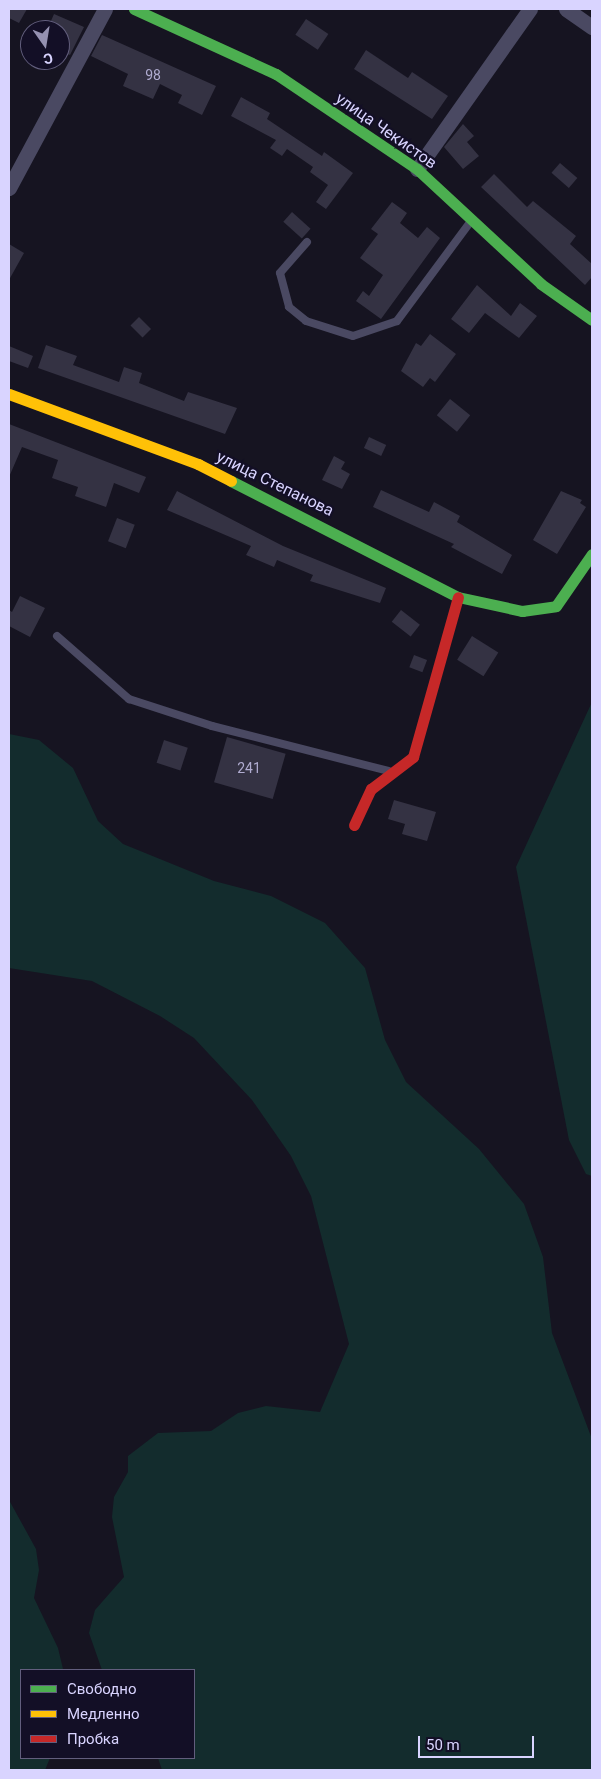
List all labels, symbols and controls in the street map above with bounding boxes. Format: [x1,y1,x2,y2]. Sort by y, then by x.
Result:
north arrow [20,20,70,70]
text: С [42,50,54,67]
house number: 98 [145,67,161,83]
street label: улица Чекистов [332,89,440,173]
street label: улица Степанова [213,447,337,521]
house number: 241 [237,760,261,776]
legend [20,1669,195,1759]
text: Свободно [67,1680,136,1698]
text: Медленно [67,1705,140,1723]
scale bar [421,1726,537,1758]
text: Пробка [67,1730,119,1748]
text: 50 m [426,1736,460,1754]

